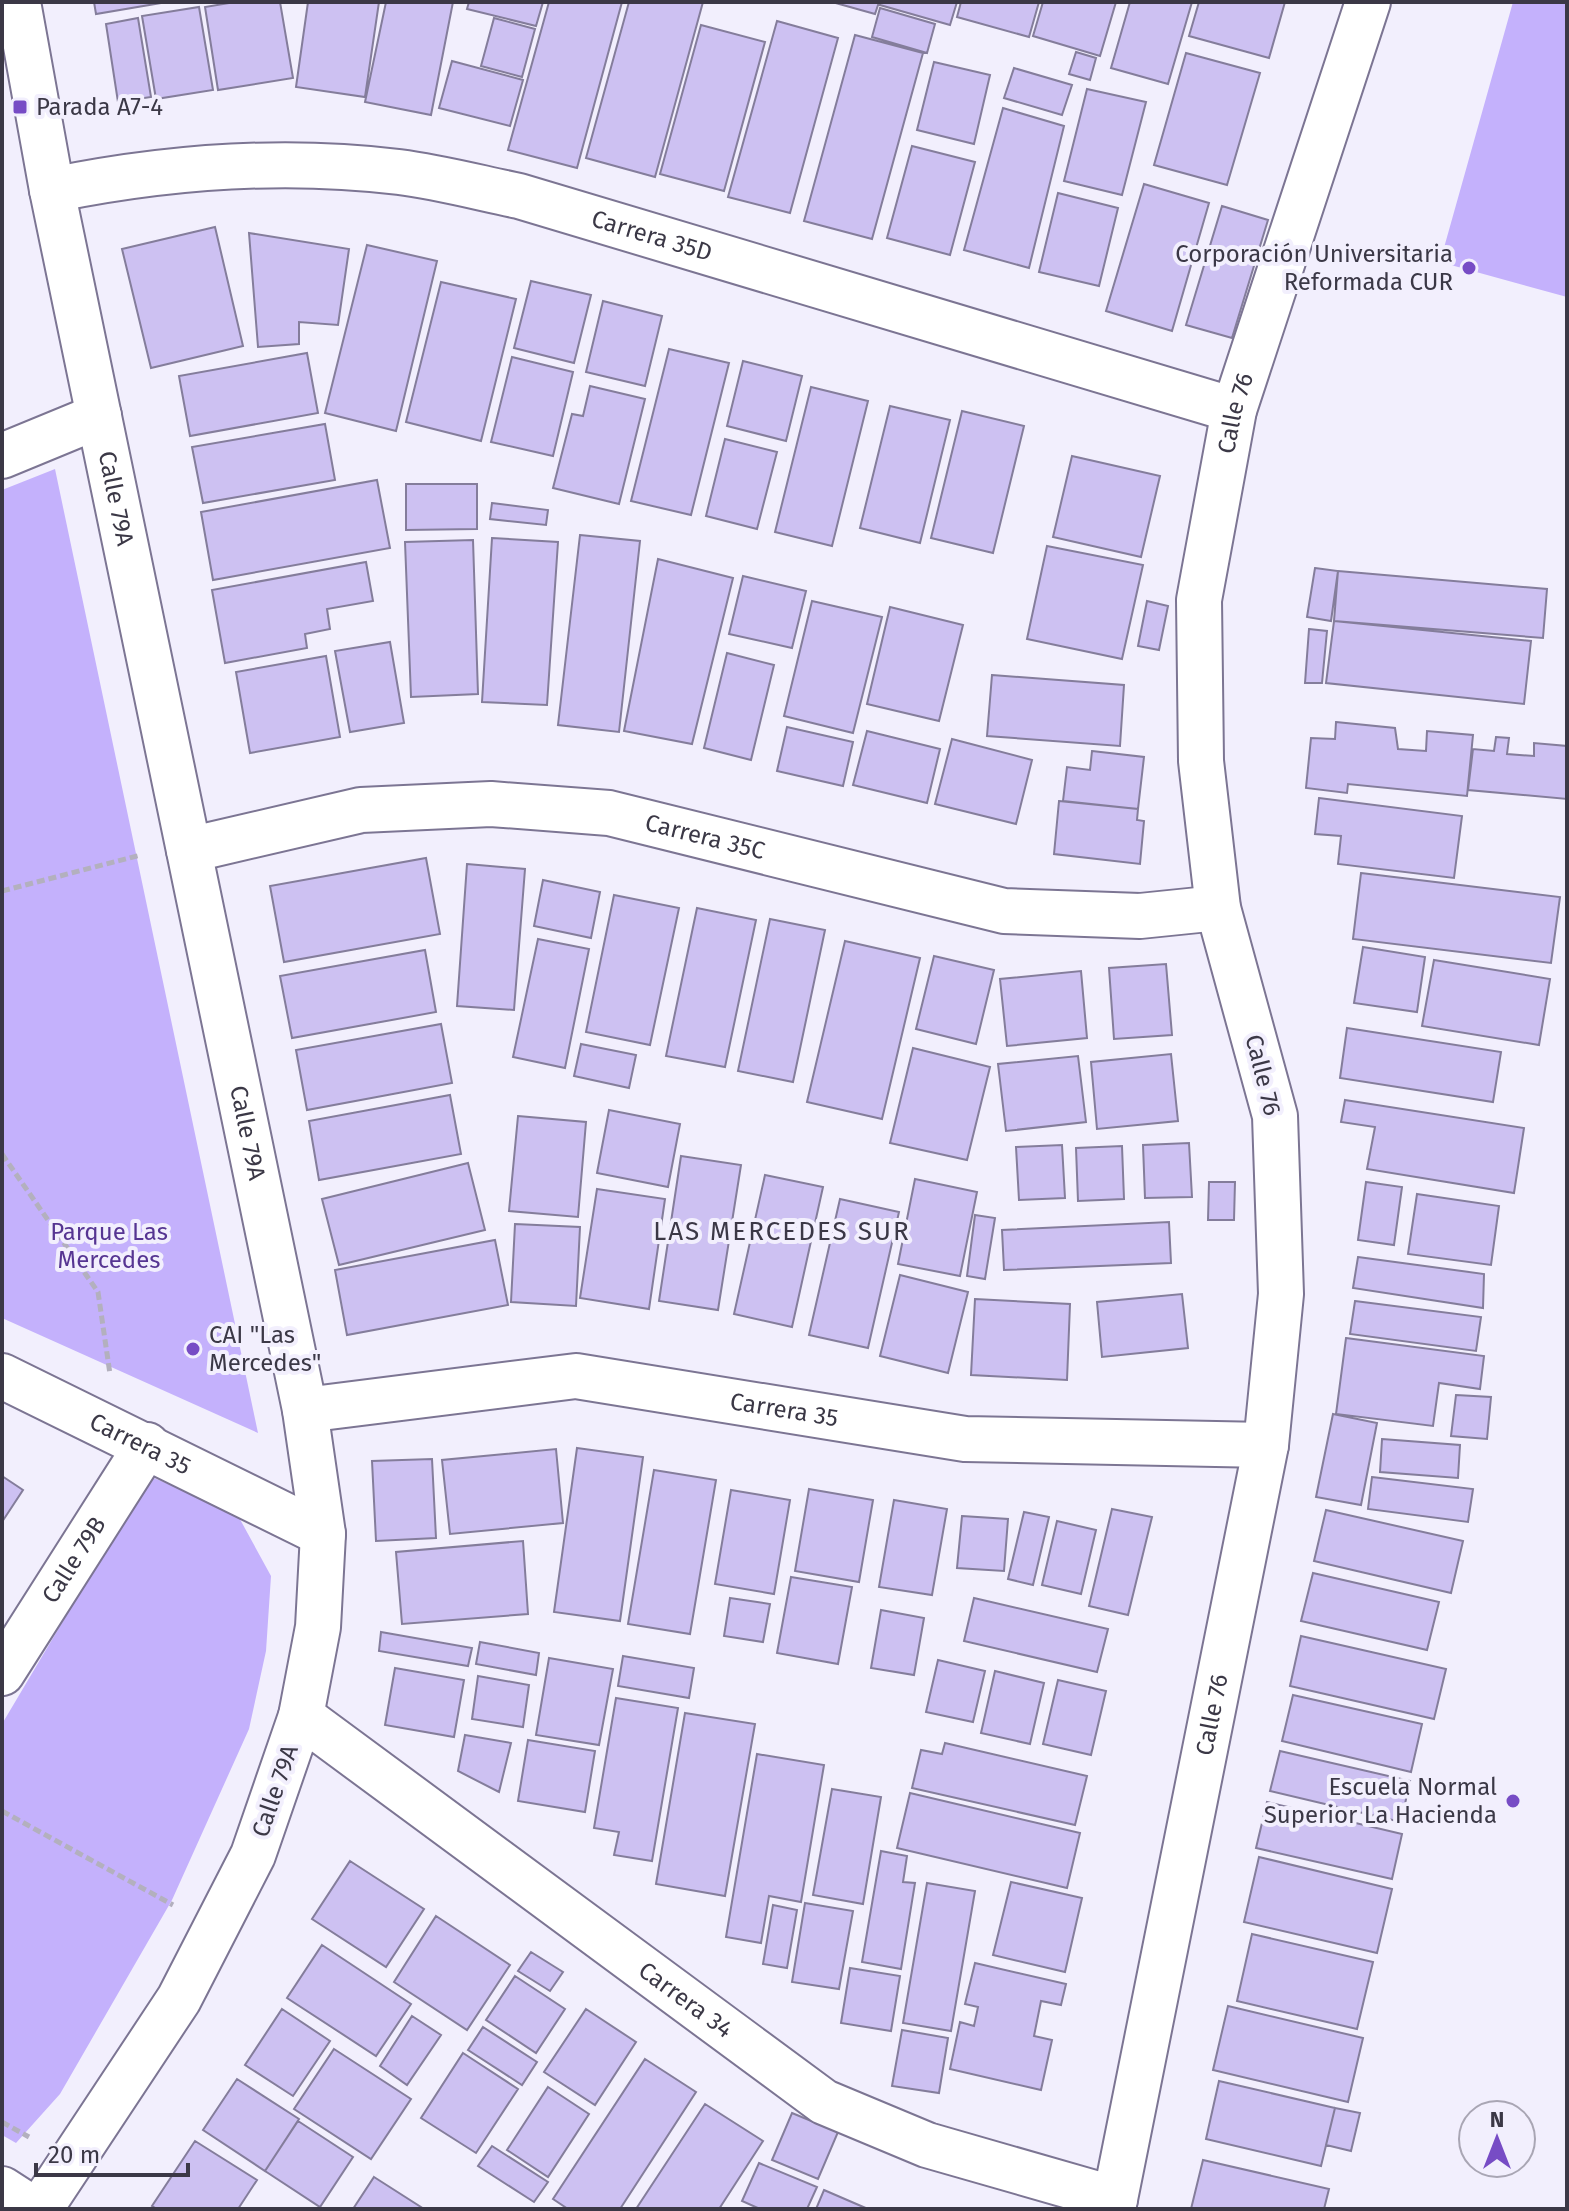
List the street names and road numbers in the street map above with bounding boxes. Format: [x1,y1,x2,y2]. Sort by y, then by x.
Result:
street label: Carrera 35D [588,204,715,267]
street label: Calle 76 [1212,369,1259,456]
street label: Calle 79A [93,449,139,548]
street label: Carrera 35C [642,808,768,865]
street label: Calle 76 [1239,1032,1287,1118]
street label: Calle 79A [224,1083,271,1183]
street label: Carrera 35 [728,1387,840,1432]
street label: Carrera 35 [85,1407,195,1481]
street label: Calle 79B [36,1512,112,1608]
street label: Calle 76 [1190,1672,1234,1758]
street label: Calle 79A [246,1741,304,1841]
street label: Carrera 34 [633,1956,738,2044]

